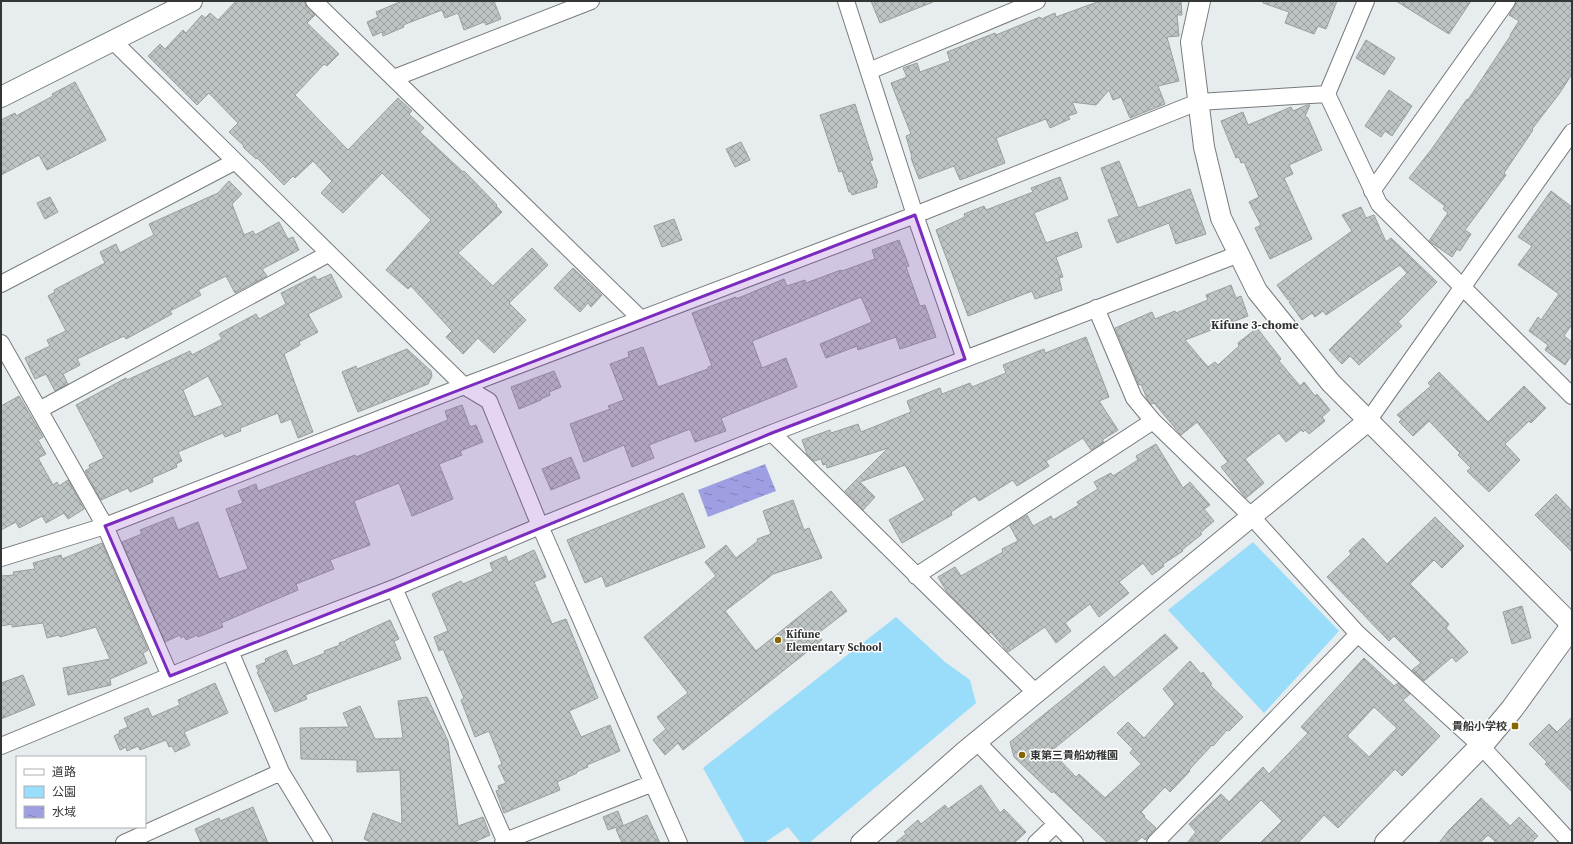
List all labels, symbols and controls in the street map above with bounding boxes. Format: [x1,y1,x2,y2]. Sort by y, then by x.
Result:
district label: Kifune 3-chome [1211,317,1299,333]
place label: Kifune Elementary School [786,627,882,655]
marker: Kifune Elementary School [773,635,783,645]
place label: 貴船小学校 [1452,719,1507,734]
marker: 貴船小学校 [1510,721,1520,731]
place label: 東第三貴船幼稚園 [1030,748,1118,763]
marker: 東第三貴船幼稚園 [1017,750,1027,760]
legend [16,756,146,828]
text: 道路 [52,764,76,780]
text: 公園 [52,784,76,800]
text: 水域 [52,804,76,820]

